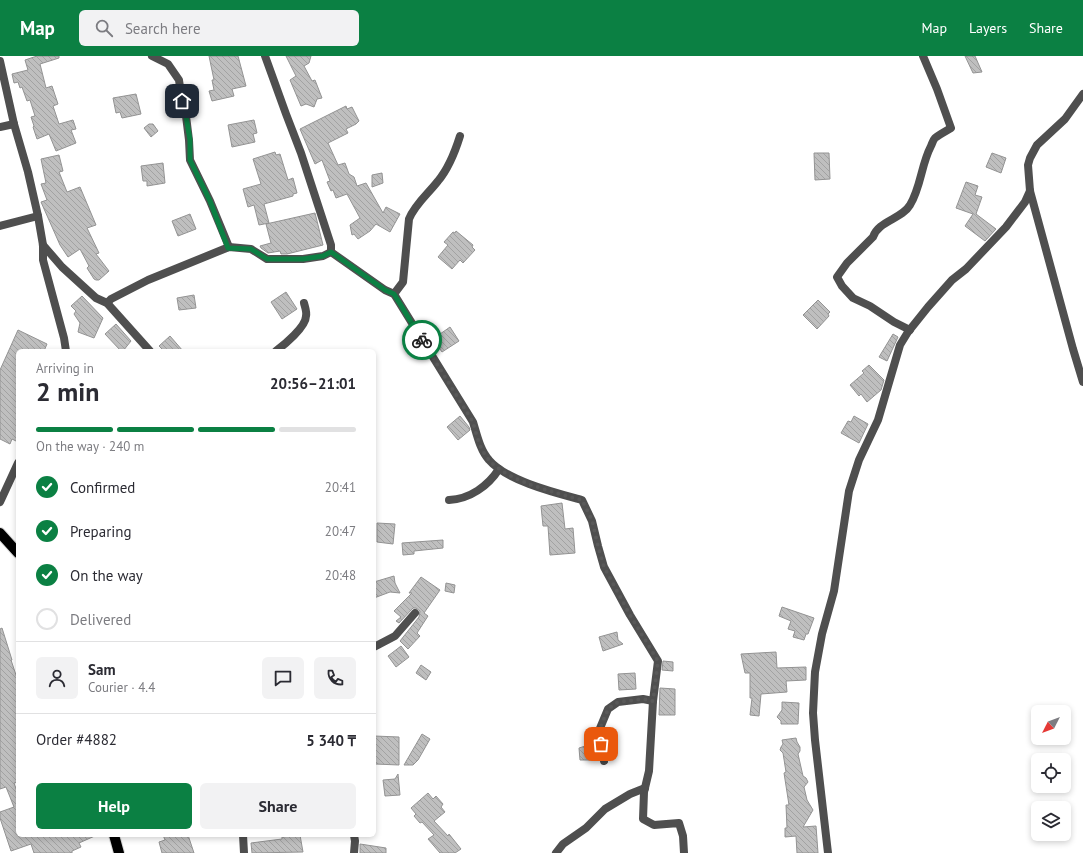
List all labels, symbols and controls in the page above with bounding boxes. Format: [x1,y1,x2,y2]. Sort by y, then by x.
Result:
search box [79,10,359,46]
text: Map [20,16,55,40]
icon: search [93,17,115,39]
text: Search here [125,19,201,38]
text: Map [921,19,947,37]
text: Layers [969,19,1007,37]
text: Share [1029,19,1063,37]
pin [165,84,199,118]
icon: home [171,90,193,112]
courier [402,320,442,360]
icon: bike [411,329,433,351]
text: Arriving in [36,360,94,377]
text: 20:56–21:01 [270,374,356,393]
text: 2 min [36,375,99,408]
text: On the way · 240 m [36,438,144,455]
icon: check [36,476,58,498]
text: Confirmed [70,478,135,497]
text: 20:41 [325,479,356,496]
icon: check [36,520,58,542]
text: Preparing [70,522,132,541]
text: 20:47 [325,523,356,540]
icon: check [36,564,58,586]
text: On the way [70,566,143,585]
text: 20:48 [325,567,356,584]
text: Delivered [70,610,131,629]
button: person [36,657,78,699]
button: chat [262,657,304,699]
button: phone [314,657,356,699]
text: Sam [88,660,115,679]
text: Courier · 4.4 [88,679,155,696]
north arrow [1031,705,1071,745]
map controls [1031,705,1071,841]
pin [584,727,618,761]
text: Order #4882 [36,730,117,749]
text: 5 340 ₸ [306,731,356,750]
icon: bag [590,733,612,755]
button: locate [1031,753,1071,793]
button: Help [36,783,192,829]
button: Share [200,783,356,829]
button: layers [1031,801,1071,841]

